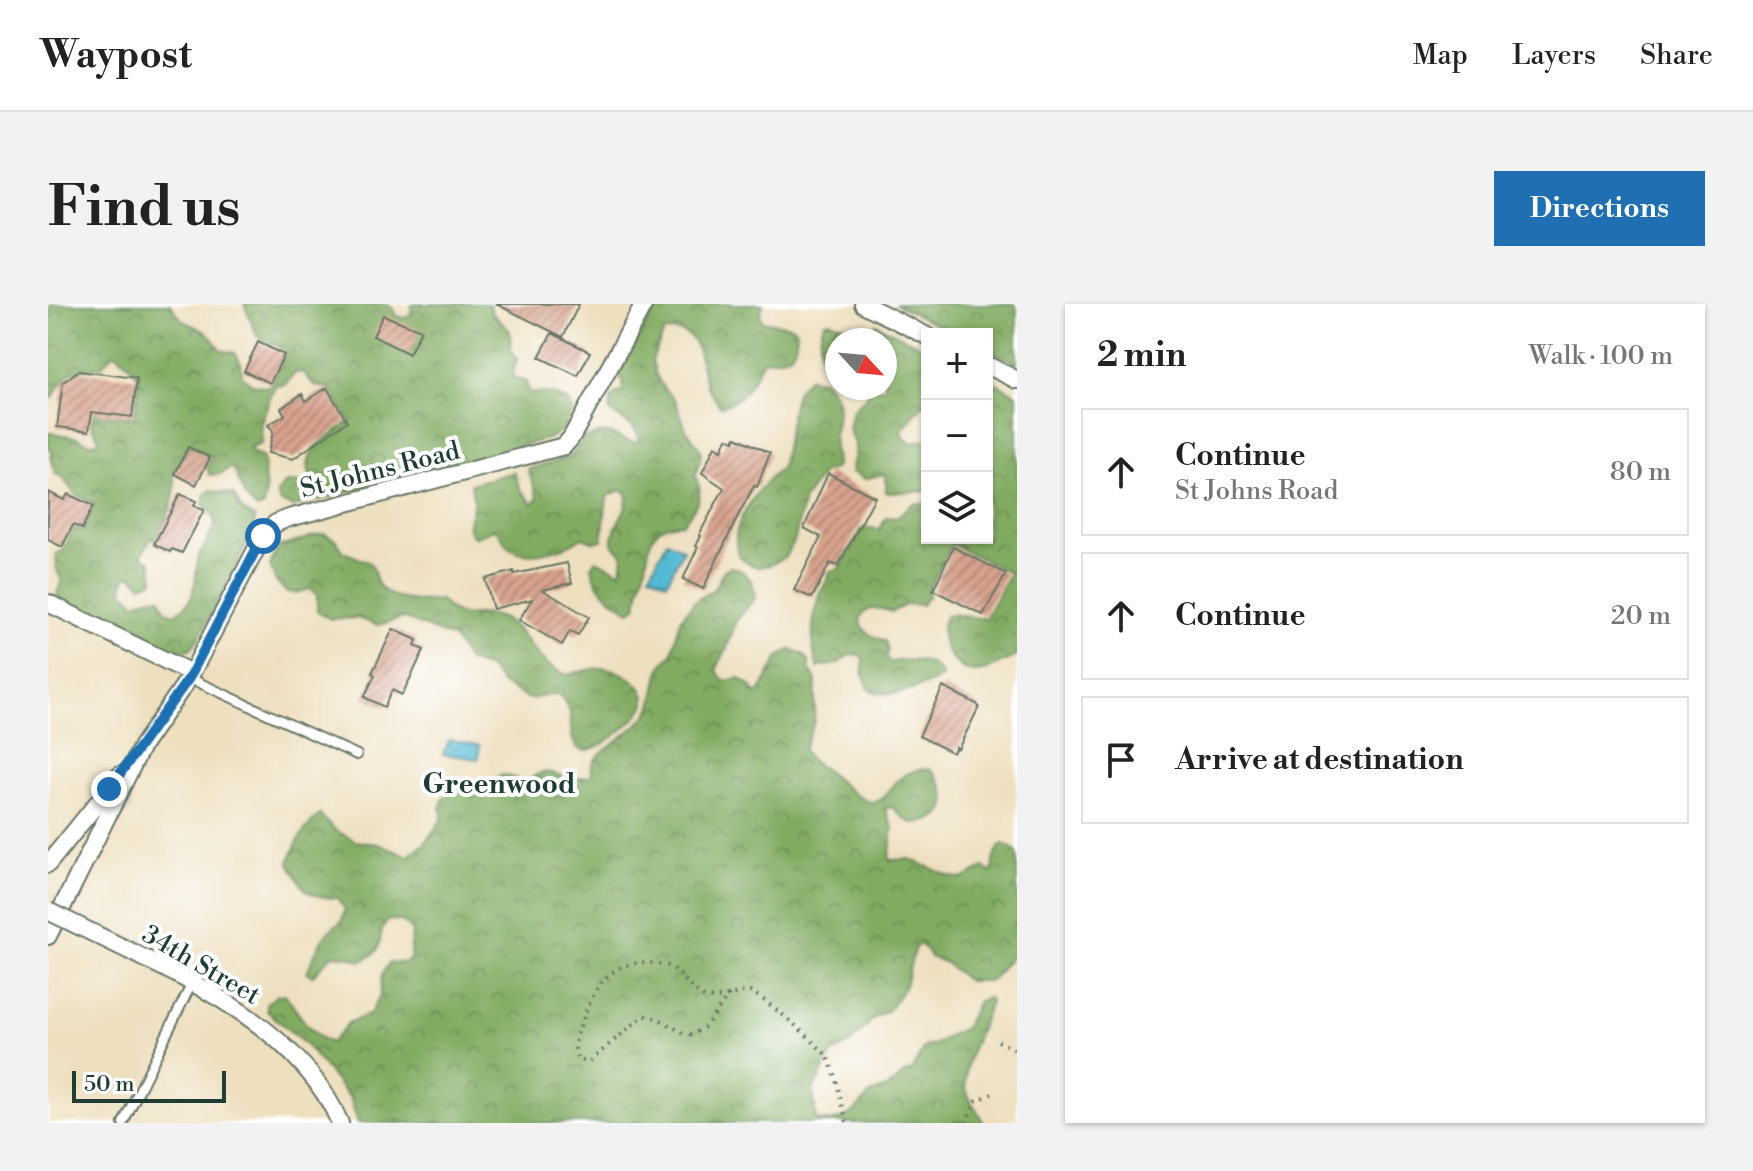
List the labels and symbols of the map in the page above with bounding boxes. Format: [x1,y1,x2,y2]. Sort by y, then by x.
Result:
north arrow [825,328,897,400]
street label: St Johns Road [297,435,463,505]
route start [245,518,281,554]
district label: Greenwood [422,767,576,802]
route end [91,771,127,807]
street label: 34th Street [136,918,266,1012]
scale bar [72,1067,226,1103]

